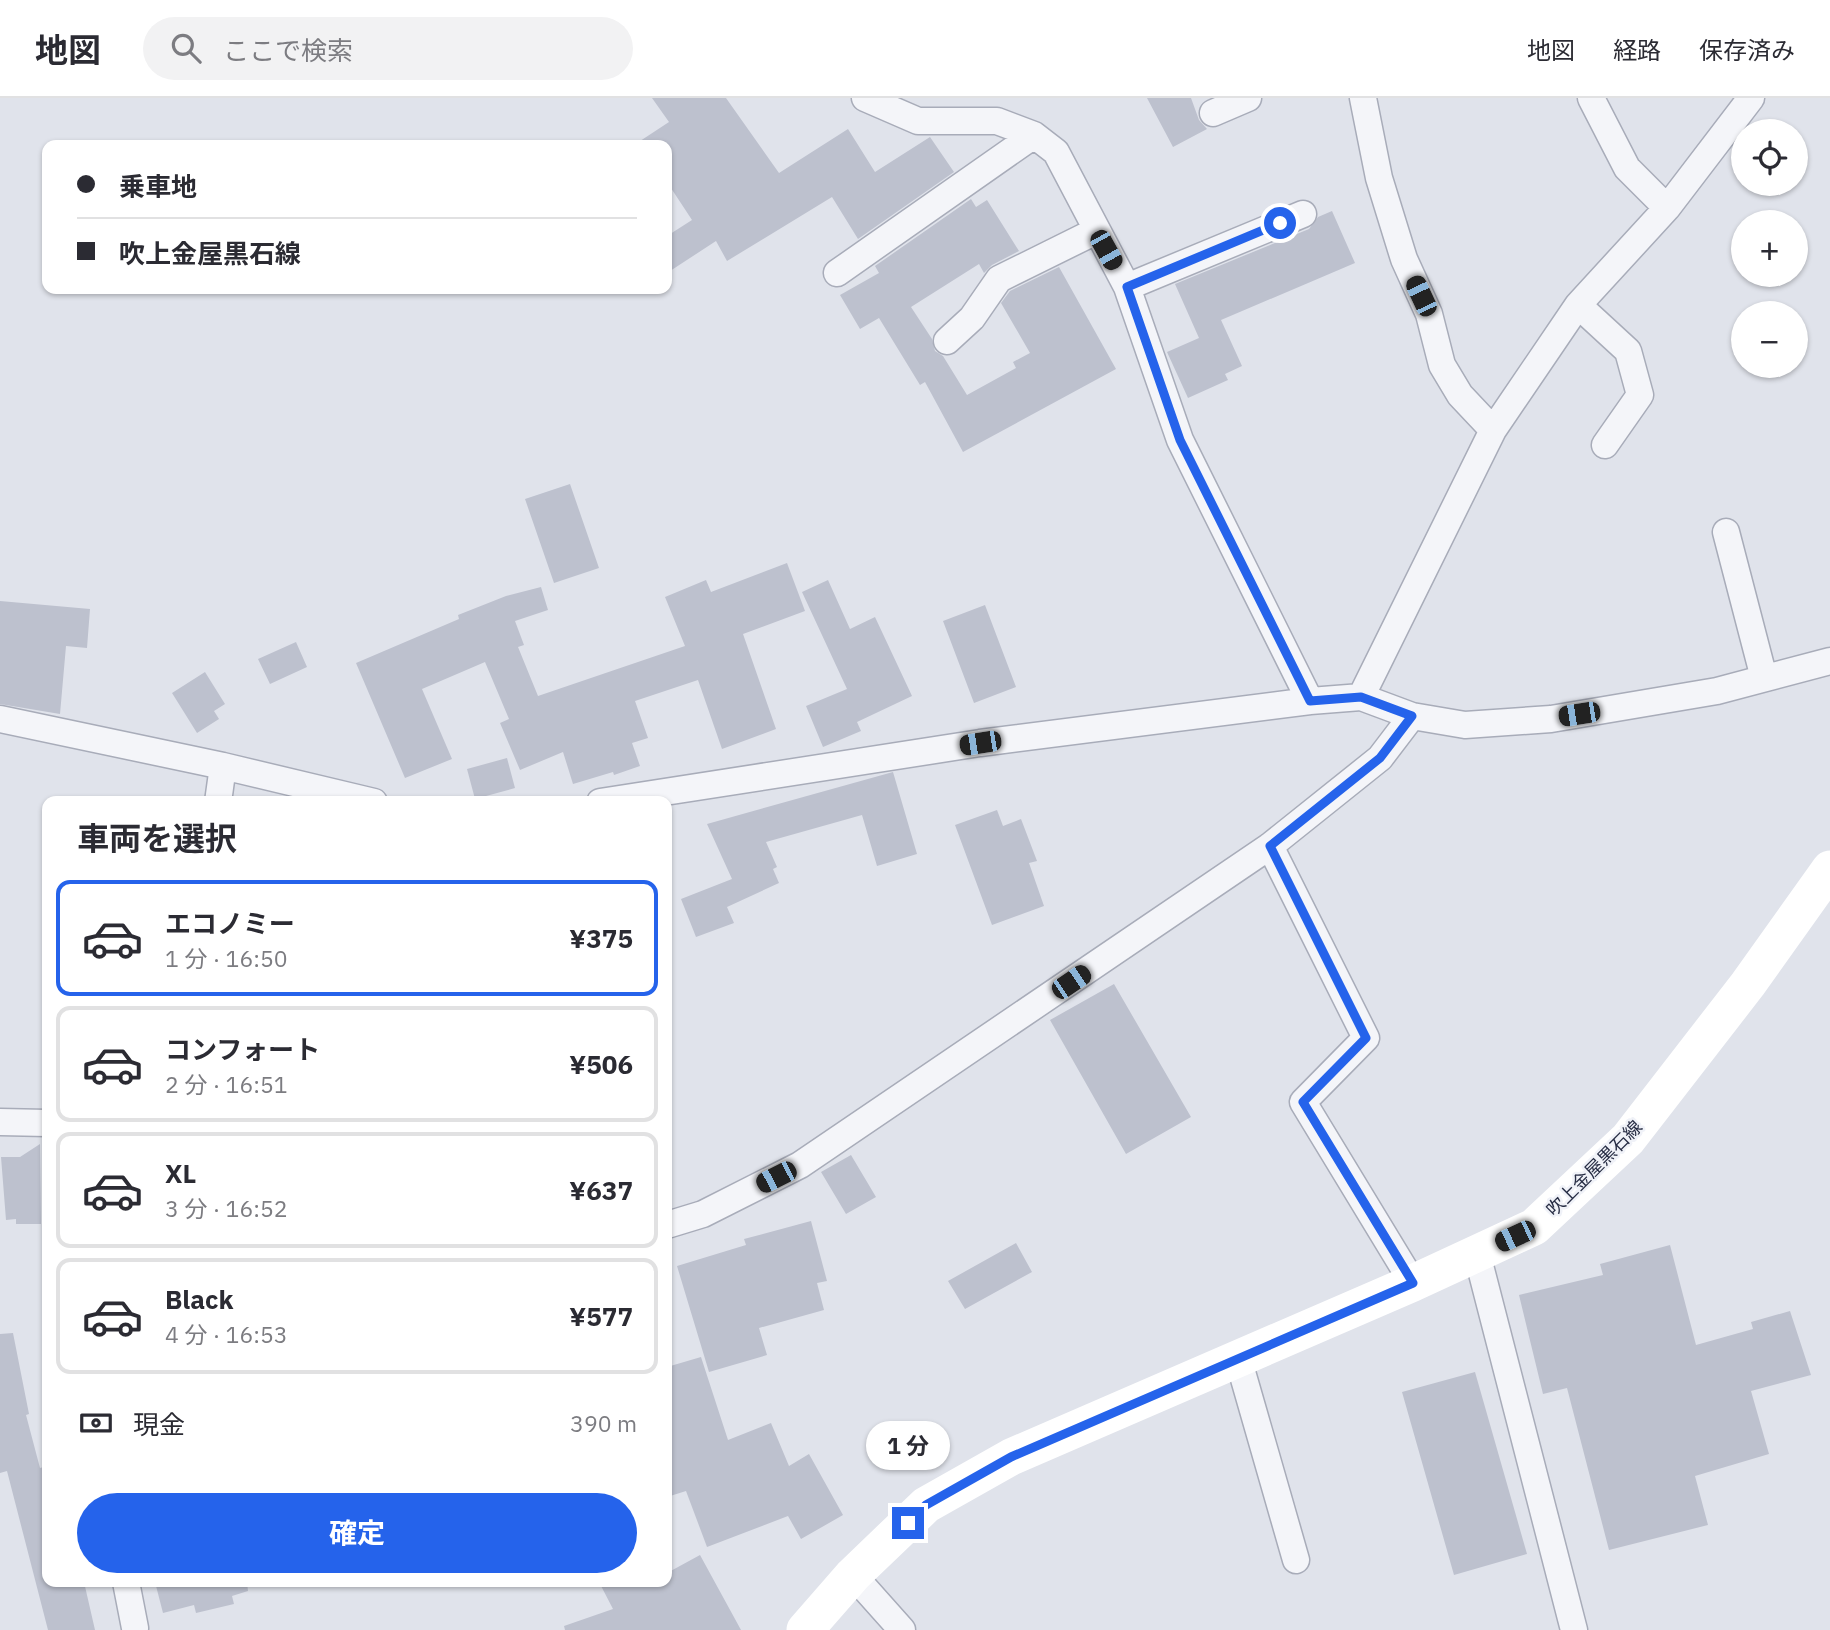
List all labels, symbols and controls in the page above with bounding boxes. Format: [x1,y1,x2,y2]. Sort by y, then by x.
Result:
search box [143,17,633,80]
text: 地図 [35,28,101,71]
icon: search [167,29,205,67]
text: ここで検索 [223,33,353,67]
text: 地図 [1527,34,1575,66]
text: 経路 [1613,34,1661,66]
text: 保存済み [1699,34,1795,66]
map controls [1731,119,1808,378]
button: locate [1731,119,1808,196]
text: 乗車地 [119,169,197,203]
route start [1264,207,1296,239]
button: + [1731,210,1808,287]
car [1087,227,1126,273]
text: 吹上金屋黒石線 [119,236,301,270]
car [1403,273,1440,319]
button: − [1731,301,1808,378]
car [1557,700,1602,728]
car [958,729,1003,757]
text: 車両を選択 [77,817,237,859]
text: エコノミー [165,906,295,940]
icon: car [81,907,144,970]
text: ¥375 [569,921,633,955]
text: 1 分 · 16:50 [165,943,288,973]
car [1048,962,1095,1002]
text: コンフォート [165,1032,320,1066]
icon: car [81,1033,144,1096]
text: ¥506 [569,1047,633,1081]
text: 2 分 · 16:51 [165,1069,288,1099]
street label: 吹上金屋黒石線 [1541,1115,1647,1221]
text: XL [165,1156,196,1190]
car [753,1158,800,1196]
icon: car [81,1159,144,1222]
text: ¥637 [569,1173,633,1207]
text: 3 分 · 16:52 [165,1193,288,1223]
car [1492,1218,1539,1254]
text: Black [165,1282,233,1316]
icon: car [81,1285,144,1348]
text: ¥577 [569,1299,633,1333]
text: 4 分 · 16:53 [165,1319,288,1349]
icon: cash [77,1404,115,1442]
text: 現金 [133,1407,185,1441]
text: 390 m [570,1408,637,1438]
callout: 1 分 [866,1422,950,1470]
text: 1 分 [887,1430,929,1460]
button: 確定 [77,1493,637,1573]
route end [892,1507,924,1539]

